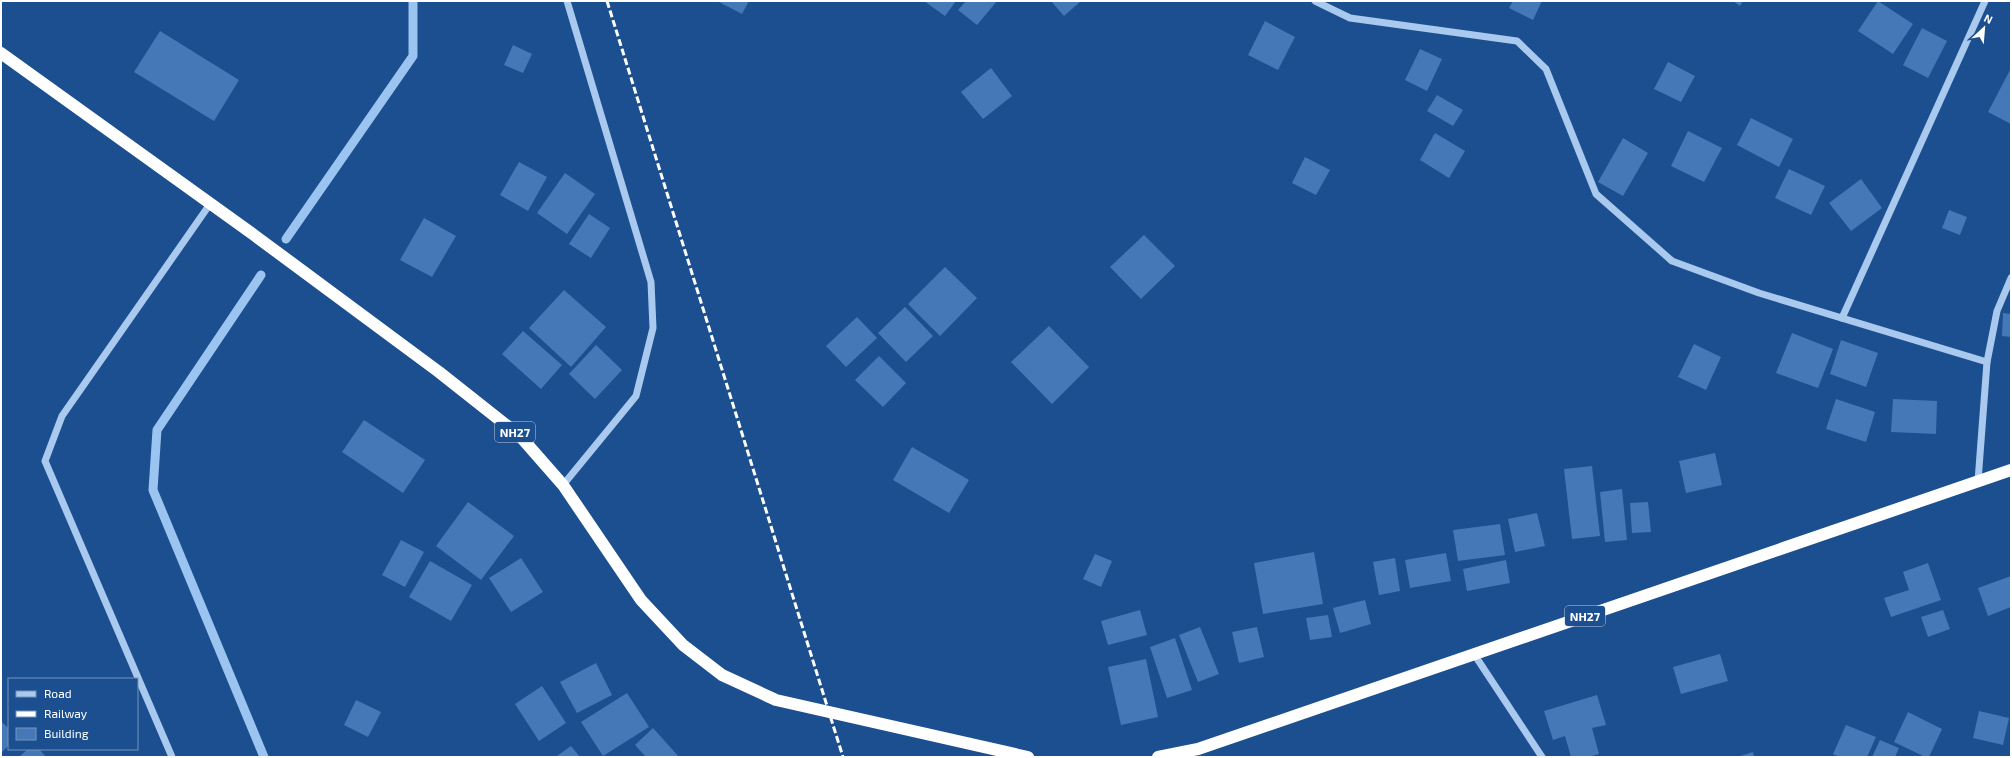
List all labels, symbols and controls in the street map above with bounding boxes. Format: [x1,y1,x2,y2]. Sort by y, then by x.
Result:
north arrow [1964,8,2004,48]
text: N [1982,11,1995,26]
road number: NH27 [495,422,535,442]
road number: NH27 [1565,606,1605,626]
legend [8,678,138,750]
text: Road [44,686,72,700]
text: Railway [44,706,88,720]
text: Building [44,726,89,740]

